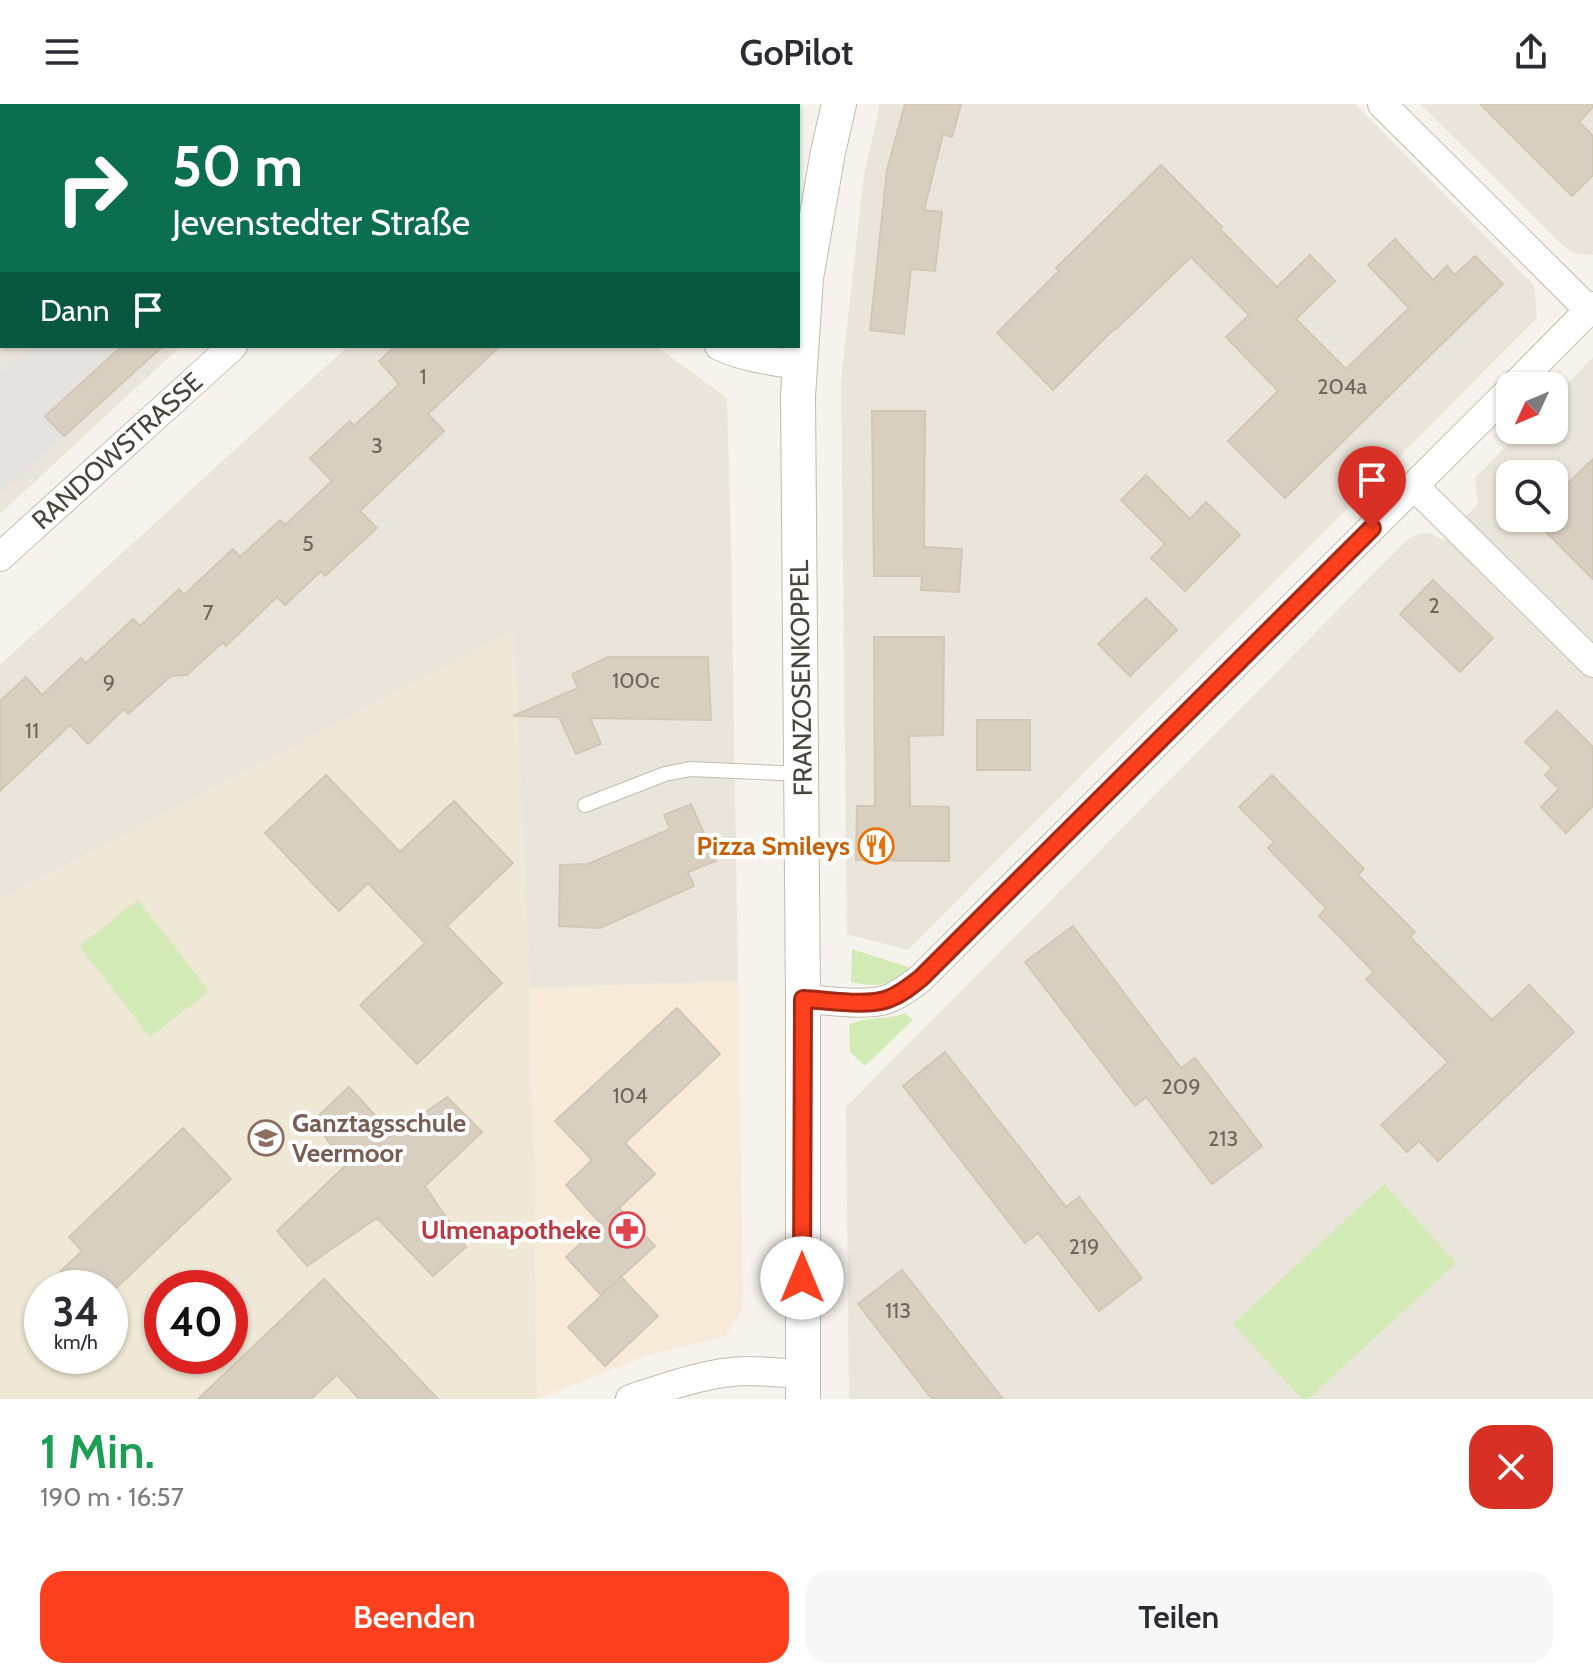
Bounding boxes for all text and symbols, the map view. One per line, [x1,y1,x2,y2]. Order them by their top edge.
icon: menu [40,30,84,74]
text: GoPilot [740,30,853,74]
icon: share [1509,30,1553,74]
text: 50 m [172,132,303,200]
icon: right [40,136,144,240]
text: Jevenstedter Straße [172,200,470,244]
icon: arrive [126,288,170,332]
text: Dann [40,292,110,329]
house number: 1 [419,363,427,390]
street label: RANDOWSTRASSE [25,366,209,536]
north arrow [1496,372,1568,444]
map controls [1496,372,1568,532]
house number: 204a [1317,373,1368,400]
house number: 3 [371,432,383,459]
pin [1338,446,1406,528]
icon: arrive [1350,458,1394,502]
button: search [1496,460,1568,532]
house number: 5 [302,530,314,557]
street label: FRANZOSENKOPPEL [783,559,819,797]
house number: 2 [1428,592,1440,619]
house number: 7 [202,599,214,626]
house number: 100c [612,667,660,694]
house number: 9 [103,669,115,696]
house number: 11 [25,717,39,744]
restaurant icon: Pizza Smileys [857,827,895,865]
place label: Pizza Smileys [697,830,850,862]
house number: 209 [1161,1073,1201,1100]
house number: 104 [612,1082,648,1109]
place label: Ganztagsschule Veermoor [292,1107,466,1169]
school or university icon: Ganztagsschule Veermoor [247,1119,285,1157]
house number: 213 [1208,1125,1238,1152]
pharmacy icon: Ulmenapotheke [608,1211,646,1249]
place label: Ulmenapotheke [421,1214,601,1246]
house number: 219 [1068,1233,1100,1260]
position arrow [760,1236,844,1320]
speed limit sign: 40 [144,1270,248,1374]
text: 34 [53,1287,99,1336]
house number: 113 [885,1297,911,1324]
text: km/h [54,1330,98,1354]
text: 1 Min. [40,1422,155,1480]
button: close [1469,1425,1553,1509]
text: 190 m · 16:57 [40,1481,184,1513]
button: Beenden [40,1571,789,1663]
button: Teilen [805,1571,1553,1663]

